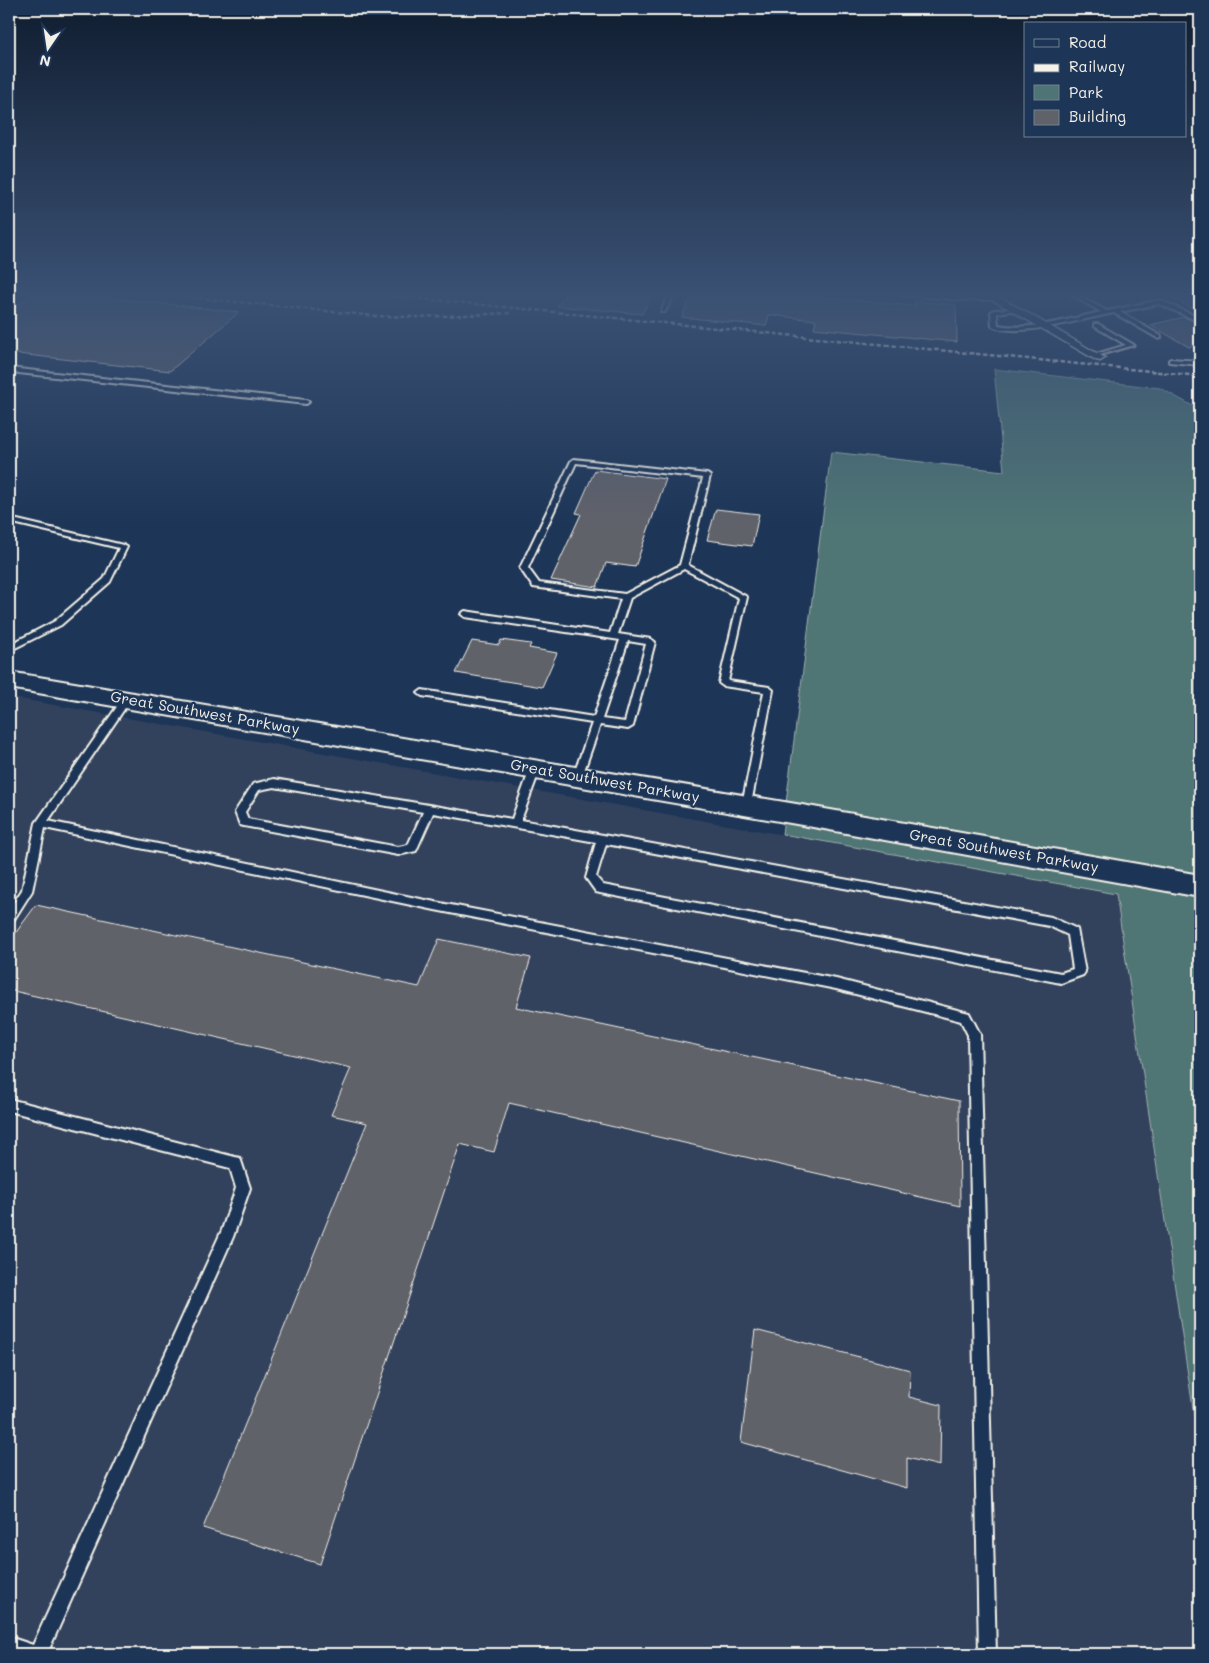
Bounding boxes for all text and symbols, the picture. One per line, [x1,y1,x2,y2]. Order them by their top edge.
north arrow [22,22,72,72]
legend [1024,22,1186,138]
text: Road [1069,32,1106,52]
text: N [38,51,52,72]
text: Railway [1069,56,1125,76]
text: Park [1069,82,1103,102]
text: Building [1069,106,1126,126]
street label: Great Southwest Parkway [109,686,301,739]
street label: Great Southwest Parkway [509,754,701,807]
street label: Great Southwest Parkway [908,824,1100,877]

